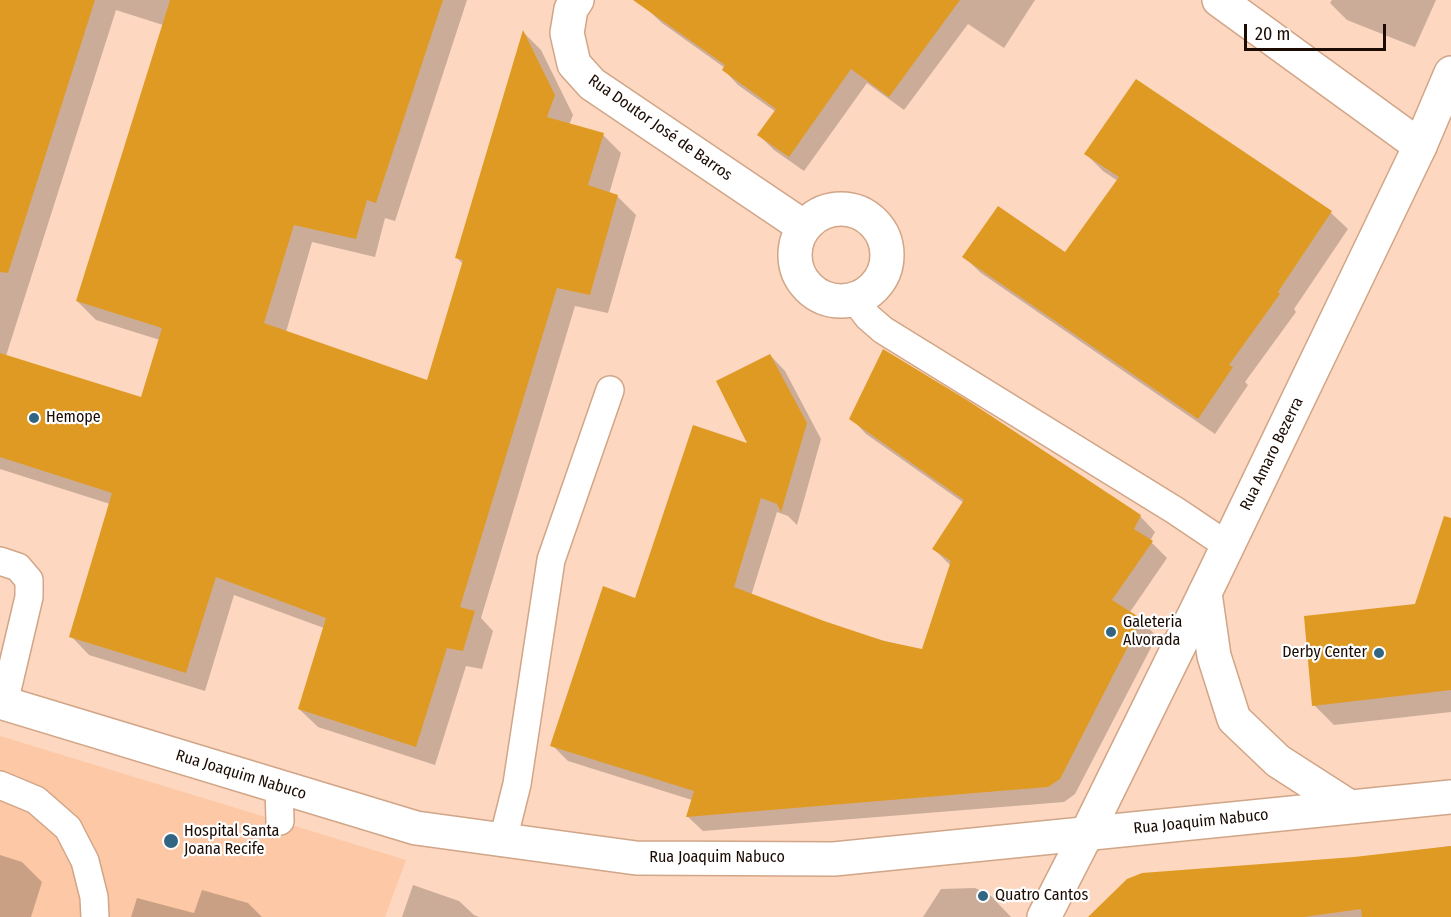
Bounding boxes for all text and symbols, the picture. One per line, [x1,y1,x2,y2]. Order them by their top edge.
scale bar [1247,12,1390,50]
text: 20 m [1255,23,1290,45]
street label: Rua Doutor José de Barros [584,71,736,185]
street label: Rua Amaro Bezerra [1236,394,1308,514]
place label: Hemope [46,408,101,428]
marker: Hemope [27,411,41,425]
place label: Galeteria Alvorada [1123,613,1182,651]
marker: Galeteria Alvorada [1104,625,1118,639]
place label: Derby Center [1282,643,1367,663]
marker: Derby Center [1372,646,1386,660]
street label: Rua Joaquim Nabuco [173,746,309,804]
street label: Rua Joaquim Nabuco [1133,805,1269,839]
place label: Hospital Santa Joana Recife [184,822,279,860]
marker: Hospital Santa Joana Recife [162,832,180,850]
street label: Rua Joaquim Nabuco [649,848,785,868]
place label: Quatro Cantos [995,886,1088,906]
marker: Quatro Cantos [976,889,990,903]

